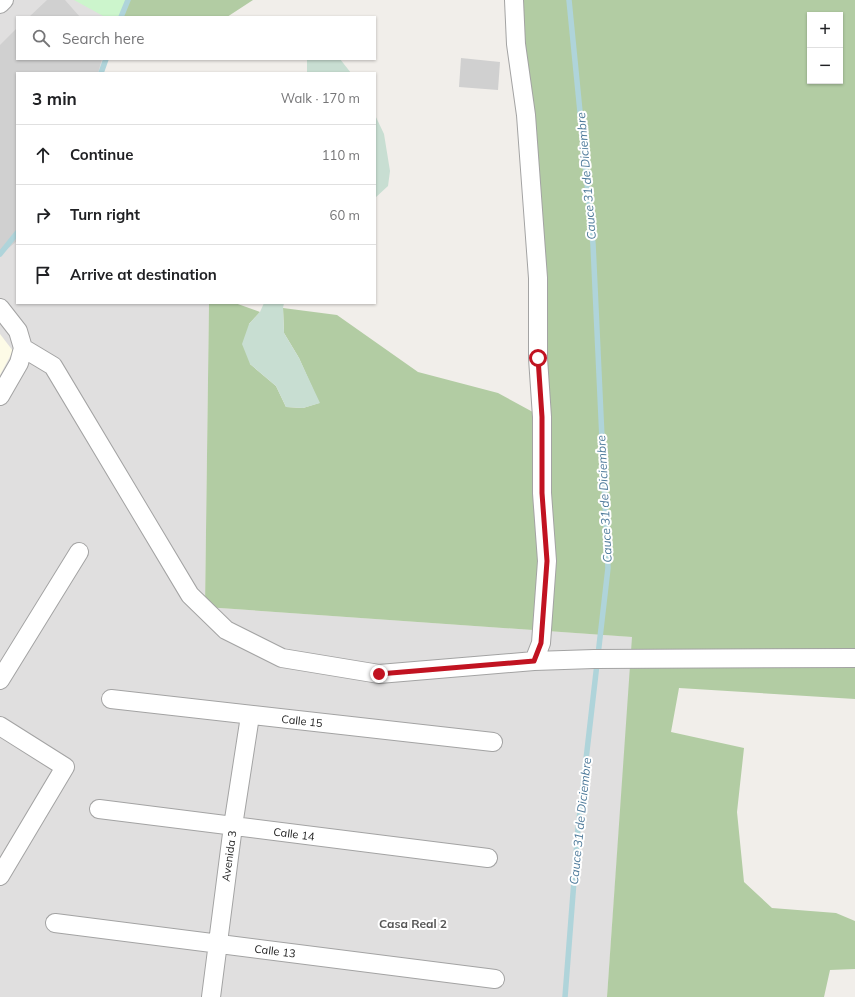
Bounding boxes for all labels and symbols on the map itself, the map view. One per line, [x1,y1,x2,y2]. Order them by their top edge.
water label: Cauce 31 de Diciembre [573,111,599,240]
route start [529,349,547,367]
water label: Cauce 31 de Diciembre [593,434,615,563]
route end [370,665,388,683]
street label: Calle 15 [281,712,324,730]
water label: Cauce 31 de Diciembre [566,756,594,885]
street label: Calle 14 [273,825,316,844]
street label: Avenida 3 [218,830,240,882]
district label: Casa Real 2 [379,916,447,931]
street label: Calle 13 [254,942,296,960]

